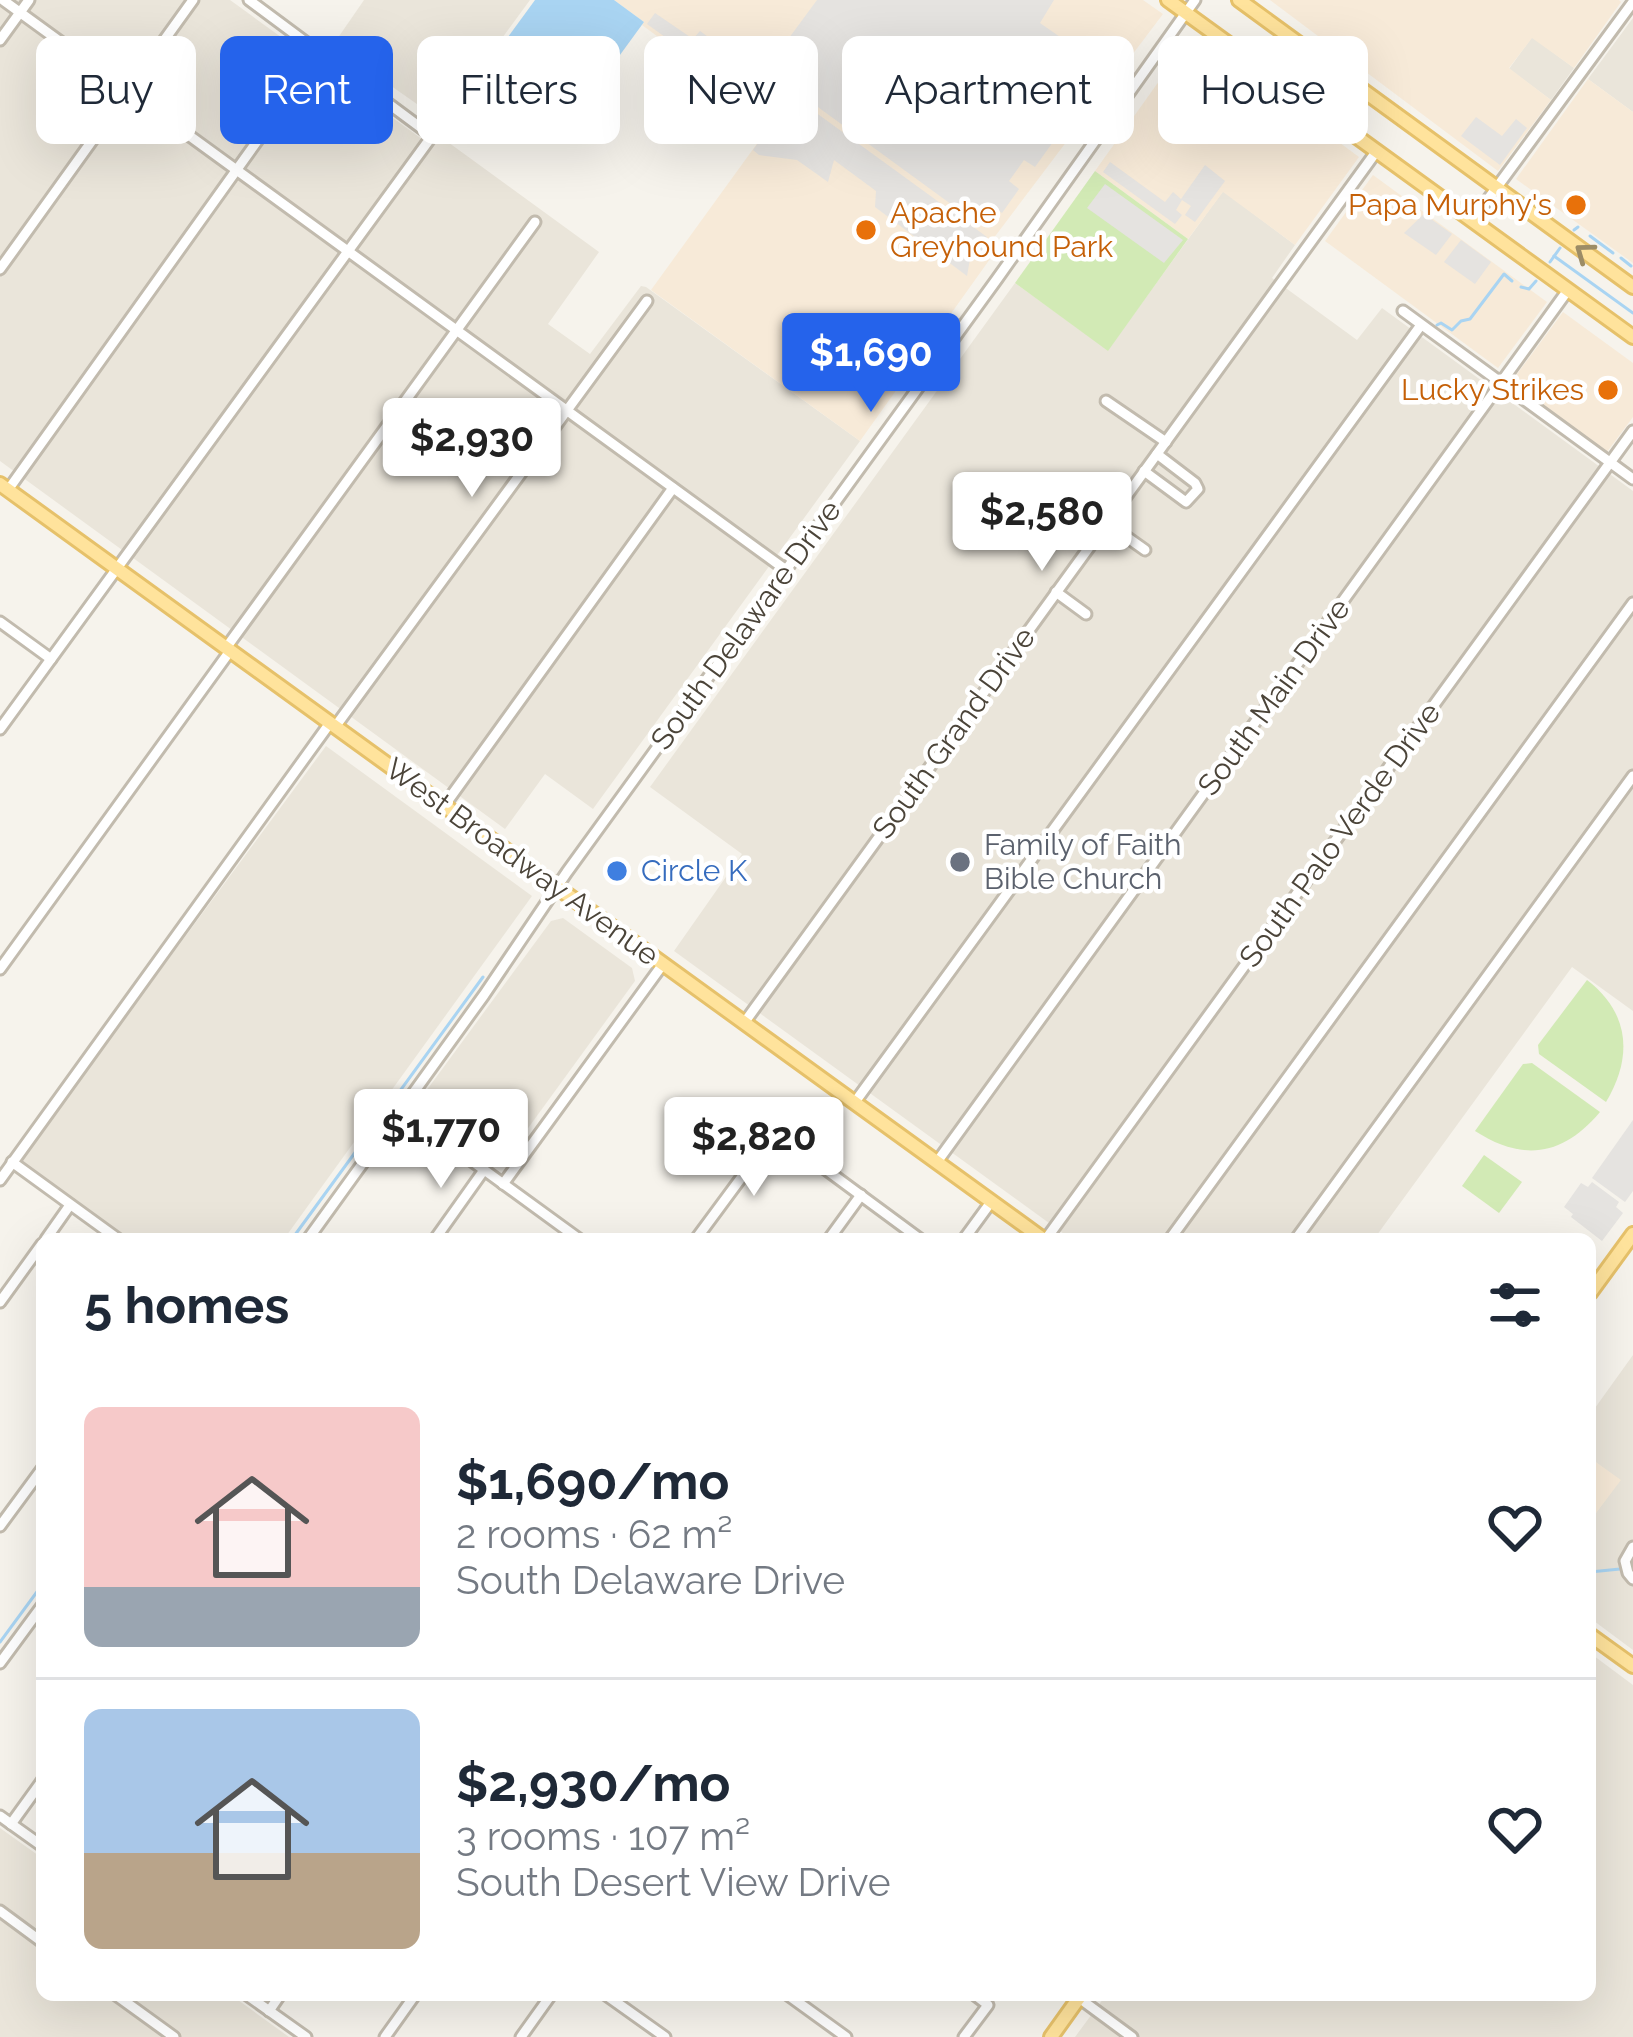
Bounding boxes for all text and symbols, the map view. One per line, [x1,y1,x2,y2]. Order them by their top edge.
chip: Buy [36,36,196,144]
chip: Rent [220,36,393,144]
chip: Filters [417,36,620,144]
chip: New [644,36,818,144]
chip: Apartment [842,36,1134,144]
chip: House [1158,36,1368,144]
place label: Papa Murphy's [1348,187,1552,222]
marker: Papa Murphy's [1563,192,1589,218]
place label: Apache Greyhound Park [890,195,1113,264]
marker: Apache Greyhound Park [853,217,879,243]
one-way arrow [1575,244,1597,266]
pin: $1,690 [773,313,969,415]
text: $1,690 [809,329,933,375]
place label: Lucky Strikes [1401,372,1584,407]
marker: Lucky Strikes [1595,377,1621,403]
pin: $2,930 [374,398,570,500]
text: $2,930 [410,414,534,460]
pin: $2,580 [944,472,1140,574]
text: $2,580 [980,488,1104,534]
street label: South Delaware Drive [643,493,848,756]
street label: South Main Drive [1190,591,1357,802]
street label: South Grand Drive [865,620,1042,845]
street label: South Palo Verde Drive [1232,696,1447,974]
street label: West Broadway Avenue [379,751,666,973]
place label: Family of Faith Bible Church [984,827,1182,896]
marker: Family of Faith Bible Church [947,849,973,875]
place label: Circle K [641,853,748,888]
marker: Circle K [604,858,630,884]
pin: $1,770 [343,1089,539,1191]
pin: $2,820 [656,1097,852,1199]
text: $1,770 [381,1105,501,1151]
text: $2,820 [691,1113,817,1159]
icon: filters [1482,1272,1548,1338]
text: 5 homes [84,1275,289,1335]
text: $1,690/mo [456,1451,729,1511]
icon: home [180,1455,324,1599]
icon: heart [1482,1494,1548,1560]
text: 2 rooms · 62 m² [456,1511,732,1557]
text: South Delaware Drive [456,1557,845,1603]
text: $2,930/mo [456,1753,731,1813]
icon: home [180,1757,324,1901]
icon: heart [1482,1796,1548,1862]
text: 3 rooms · 107 m² [456,1813,750,1859]
text: South Desert View Drive [456,1859,891,1905]

